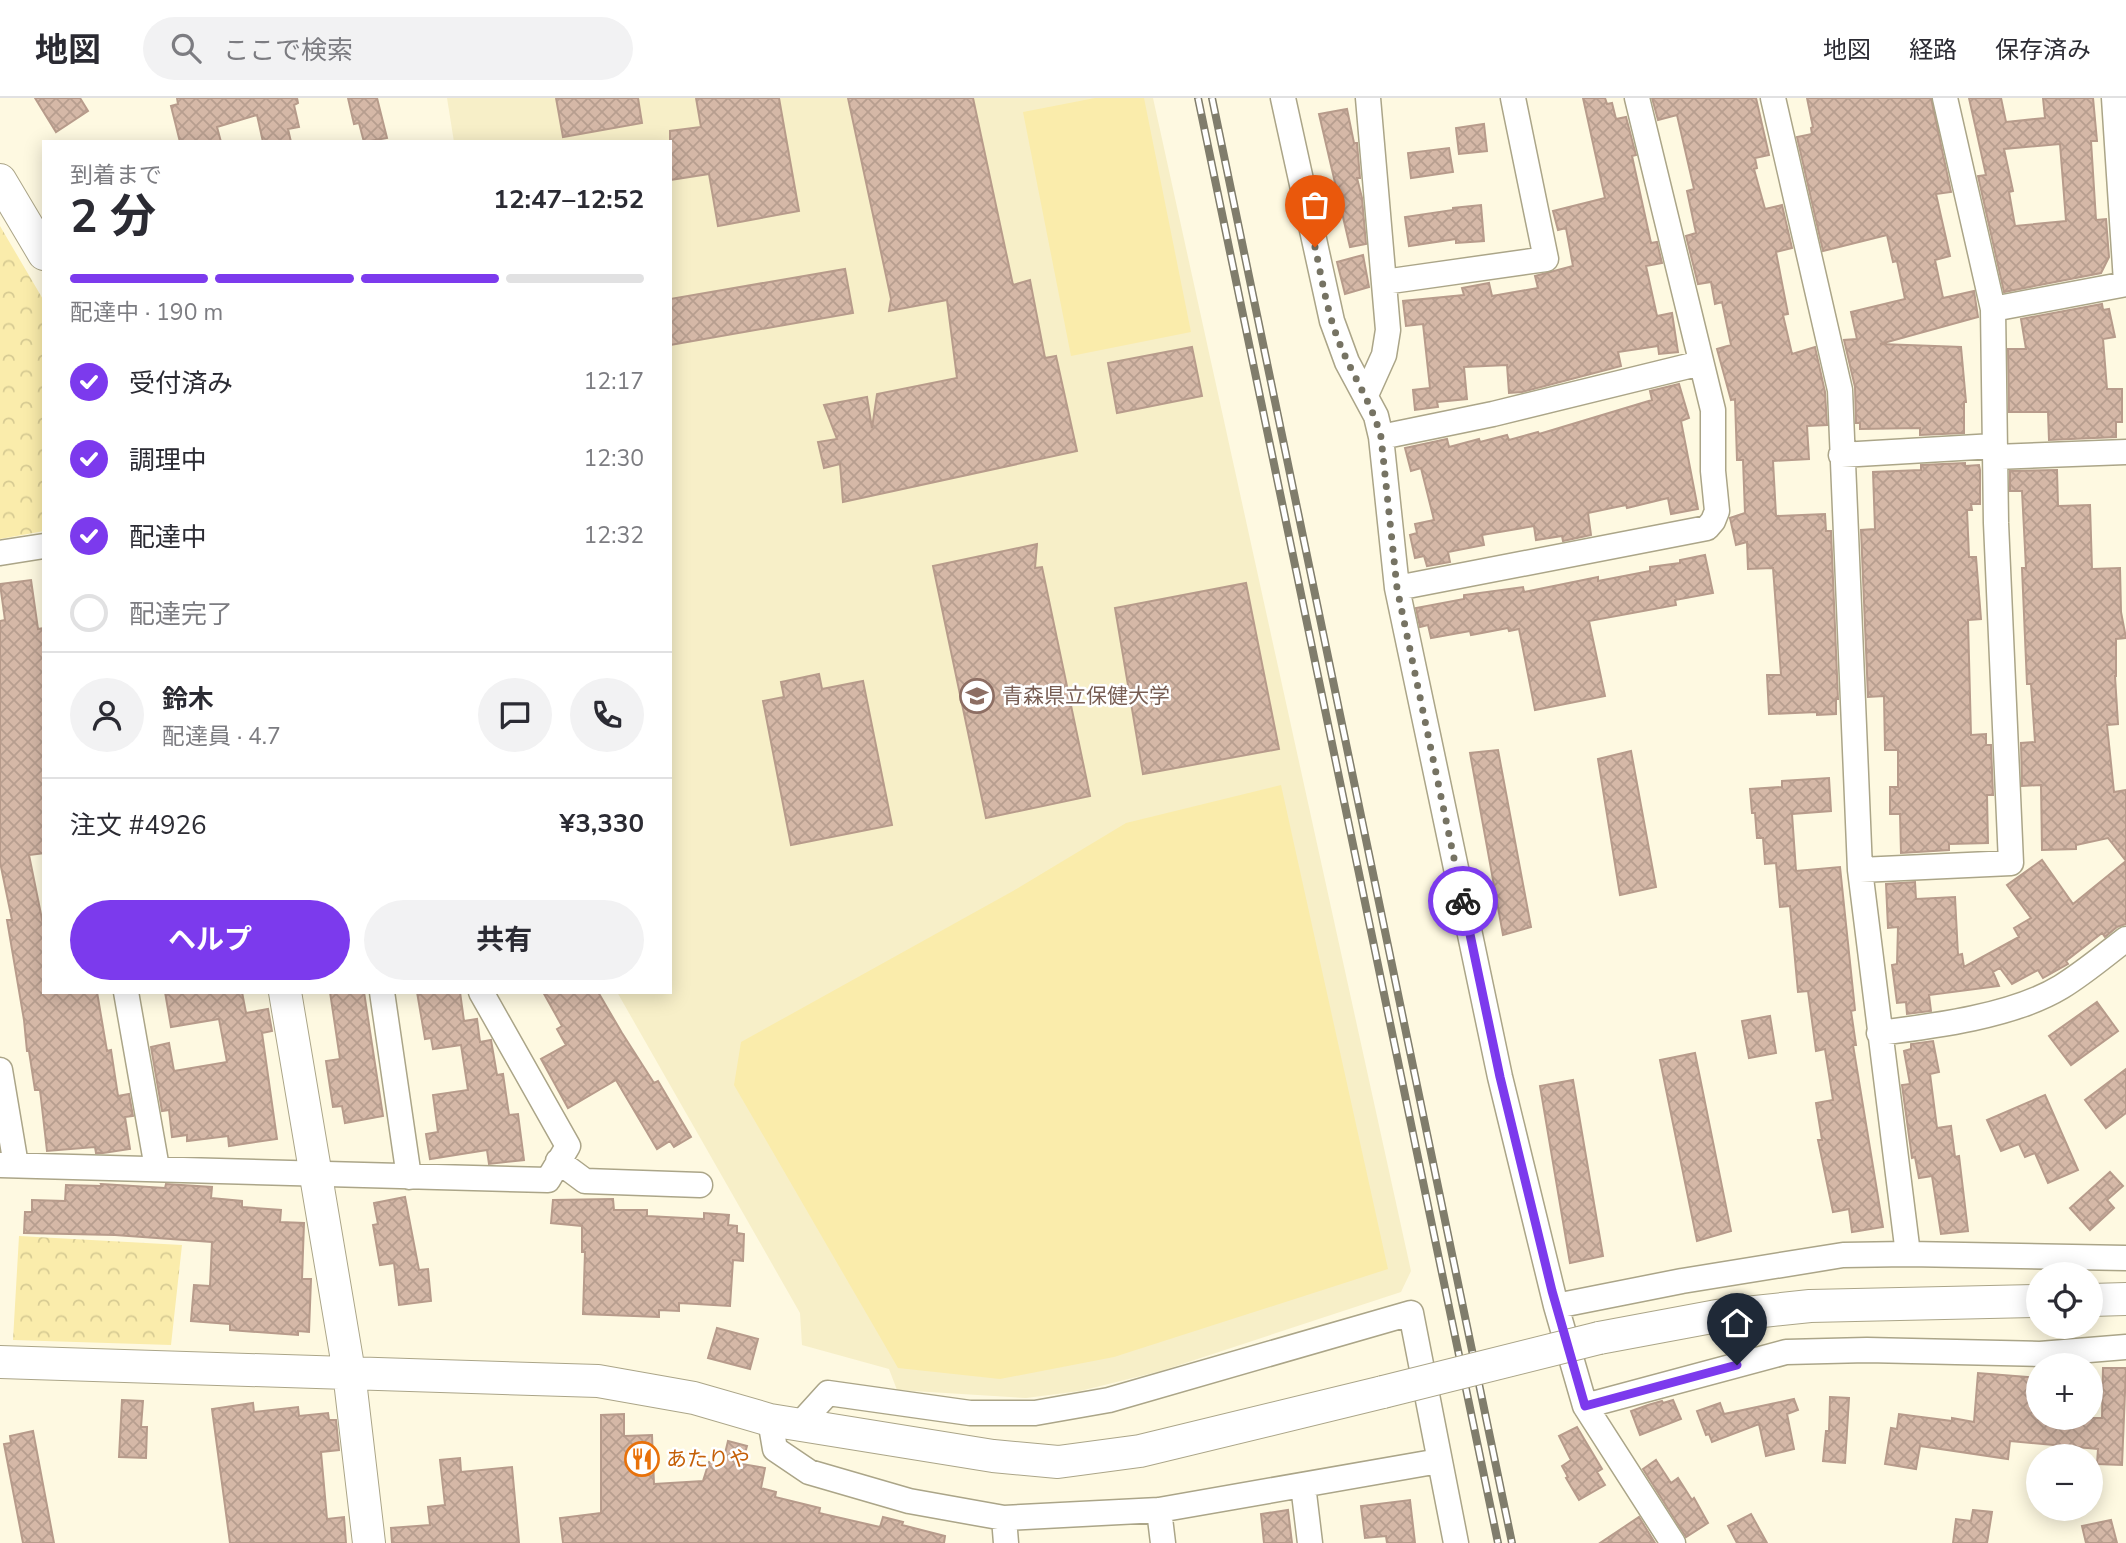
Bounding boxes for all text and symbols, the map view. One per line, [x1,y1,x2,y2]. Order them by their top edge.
search box [143,17,633,80]
text: 地図 [35,28,101,73]
icon: search [167,29,205,67]
text: ここで検索 [223,33,353,68]
text: 地図 [1823,34,1871,66]
text: 経路 [1909,34,1957,66]
text: 保存済み [1995,34,2091,66]
text: 到着まで [70,160,162,191]
pin [1285,175,1345,247]
text: 12:47–12:52 [493,182,644,217]
text: 2 分 [70,185,156,248]
icon: bag [1296,186,1334,224]
text: 配達中 · 190 m [70,297,223,328]
icon: check [70,363,108,401]
text: 受付済み [129,366,233,401]
text: 12:17 [584,366,644,397]
icon: check [70,440,108,478]
text: 調理中 [129,443,207,478]
text: 12:30 [584,443,644,474]
icon: check [70,517,108,555]
text: 配達中 [129,520,207,555]
text: 12:32 [584,520,644,551]
text: 配達完了 [129,597,233,632]
school or university icon: 青森県立保健大学 [958,677,996,715]
button: person [70,678,144,752]
button: chat [478,678,552,752]
button: phone [570,678,644,752]
text: 鈴木 [162,682,214,717]
place label: 青森県立保健大学 [1002,682,1170,710]
text: 配達員 · 4.7 [162,721,281,752]
text: ¥3,330 [560,806,644,841]
text: 注文 #4926 [70,808,207,843]
courier [1428,866,1498,936]
icon: bike [1444,882,1482,920]
button: ヘルプ [70,900,350,980]
button: 共有 [364,900,644,980]
map controls [2026,1262,2103,1521]
button: locate [2026,1262,2103,1339]
pin [1707,1293,1767,1365]
icon: home [1718,1304,1756,1342]
button: + [2026,1353,2103,1430]
restaurant icon: あたりや [623,1440,661,1478]
button: − [2026,1444,2103,1521]
place label: あたりや [666,1445,750,1473]

